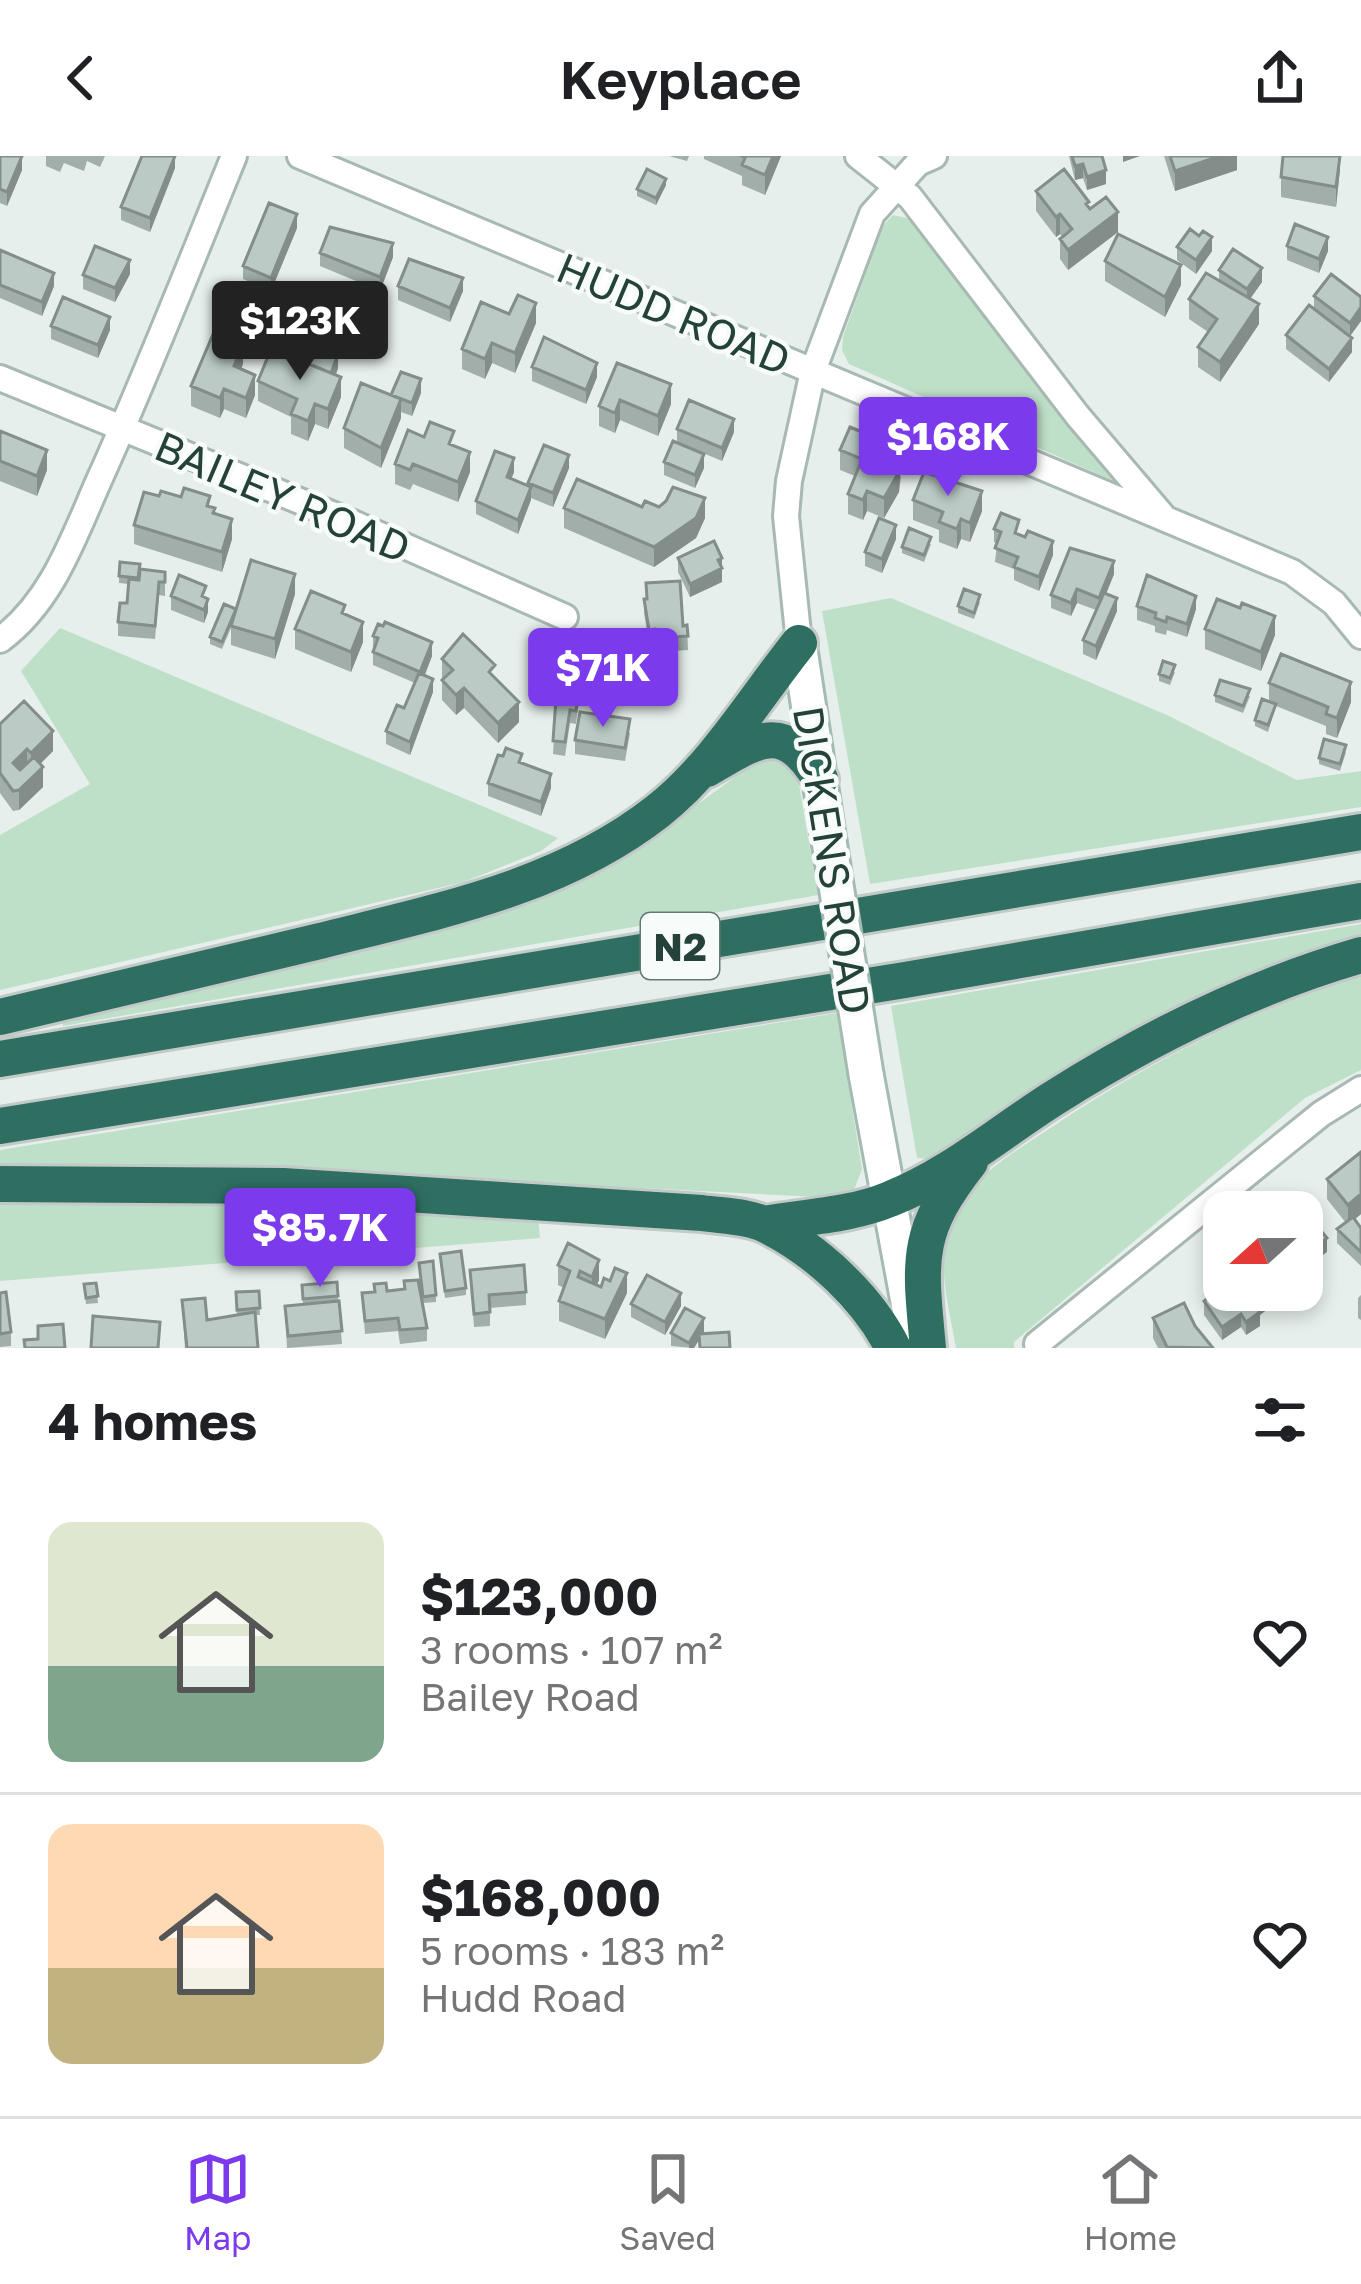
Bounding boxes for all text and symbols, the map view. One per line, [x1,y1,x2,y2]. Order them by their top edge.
icon: back [48,45,114,111]
icon: share [1247,45,1313,111]
text: Keyplace [559,46,802,111]
street label: HUDD ROAD [550,241,798,385]
pin: $123K [216,281,384,383]
text: $123K [239,296,361,343]
pin: $168K [864,397,1032,499]
text: $168K [886,412,1010,459]
street label: BAILEY ROAD [148,420,418,572]
pin: $71K [532,628,674,730]
text: $71K [555,643,651,690]
street label: DICKENS ROAD [784,702,882,1018]
road number: N2 [641,913,719,979]
pin: $85.7K [222,1188,418,1290]
north arrow [1203,1191,1323,1311]
map controls [1203,1191,1323,1311]
text: $85.7K [252,1203,388,1250]
icon: filters [1247,1387,1313,1453]
text: 4 homes [48,1390,257,1451]
text: $123,000 [420,1565,658,1626]
icon: home [144,1570,288,1714]
icon: heart [1247,1609,1313,1675]
text: 3 rooms · 107 m² [420,1626,723,1673]
text: Bailey Road [420,1673,640,1720]
text: $168,000 [420,1866,661,1927]
icon: home [144,1872,288,2016]
icon: heart [1247,1911,1313,1977]
text: 5 rooms · 183 m² [420,1927,724,1974]
text: Hudd Road [420,1974,627,2021]
tab: Map [184,2146,251,2257]
tab: Saved [619,2146,716,2257]
tab: Home [1084,2146,1177,2257]

